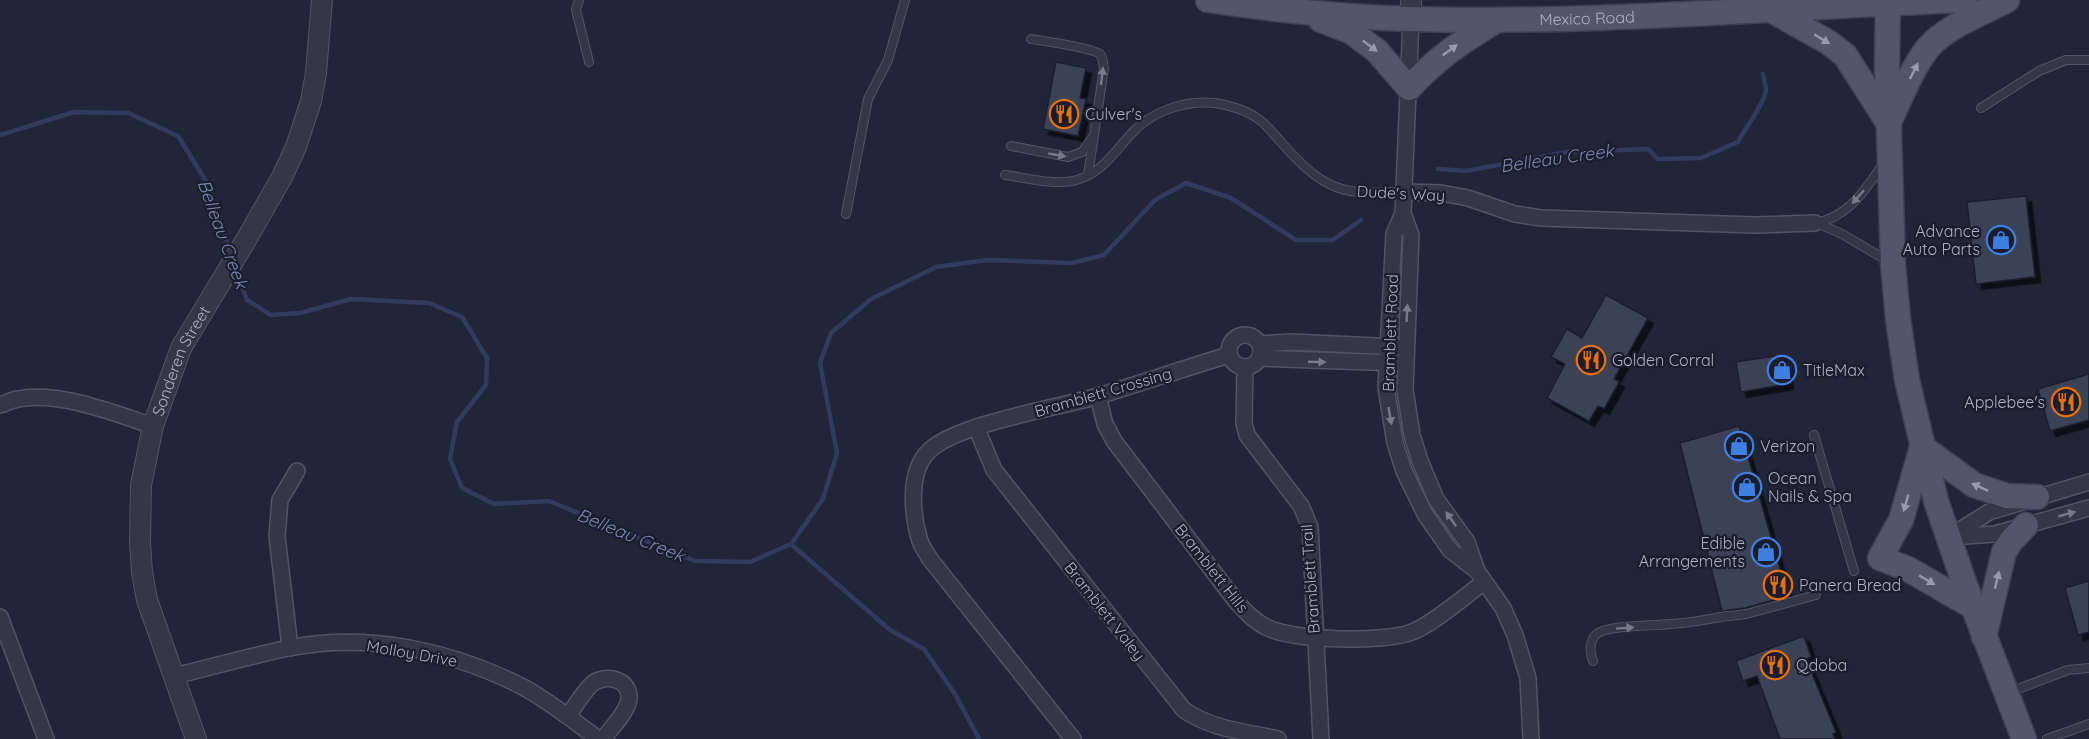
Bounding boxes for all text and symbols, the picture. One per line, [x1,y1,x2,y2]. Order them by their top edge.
street label: Mexico Road [1539,6,1635,29]
one-way arrow [1814,33,1830,44]
one-way arrow [1363,40,1378,52]
one-way arrow [1441,44,1457,56]
one-way arrow [1909,62,1919,79]
one-way arrow [1098,66,1107,85]
restaurant icon: Culver's [1048,98,1080,130]
place label: Culver's [1085,104,1142,124]
water label: Belleau Creek [1499,138,1617,177]
one-way arrow [1047,150,1066,159]
water label: Belleau Creek [193,176,254,293]
street label: Dude's Way [1356,181,1446,205]
one-way arrow [1852,189,1865,205]
place label: Advance Auto Parts [1903,221,1980,259]
shop icon: Advance Auto Parts [1985,224,2017,256]
street label: Bramblett Road [1378,274,1402,392]
street label: Sonderen Street [147,302,214,419]
one-way arrow [1402,304,1412,323]
restaurant icon: Golden Corral [1575,344,1607,376]
place label: Golden Corral [1612,350,1714,370]
shop icon: TitleMax [1766,354,1798,386]
one-way arrow [1308,357,1327,366]
place label: TitleMax [1803,360,1865,380]
street label: Bramblett Crossing [1032,363,1174,421]
restaurant icon: Applebee's [2050,386,2082,418]
place label: Applebee's [1964,392,2045,412]
one-way arrow [1386,406,1395,425]
shop icon: Verizon [1723,430,1755,462]
place label: Verizon [1760,436,1815,456]
place label: Ocean Nails & Spa [1768,468,1852,506]
shop icon: Ocean Nails & Spa [1731,471,1763,503]
one-way arrow [1970,482,1988,492]
one-way arrow [1901,494,1910,512]
water label: Belleau Creek [574,503,690,568]
one-way arrow [2058,509,2076,518]
one-way arrow [1445,512,1457,527]
street label: Bramblett Hills [1171,519,1253,617]
street label: Bramblett Trail [1296,524,1324,634]
place label: Edible Arrangements [1639,533,1745,571]
shop icon: Edible Arrangements [1750,536,1782,568]
street label: Bramblett Valey [1060,558,1150,664]
restaurant icon: Panera Bread [1762,569,1794,601]
one-way arrow [1992,571,2002,589]
place label: Panera Bread [1799,575,1901,595]
one-way arrow [1919,575,1935,586]
one-way arrow [1616,623,1635,633]
street label: Molloy Drive [365,635,459,671]
restaurant icon: Qdoba [1759,649,1791,681]
place label: Qdoba [1796,655,1847,675]

